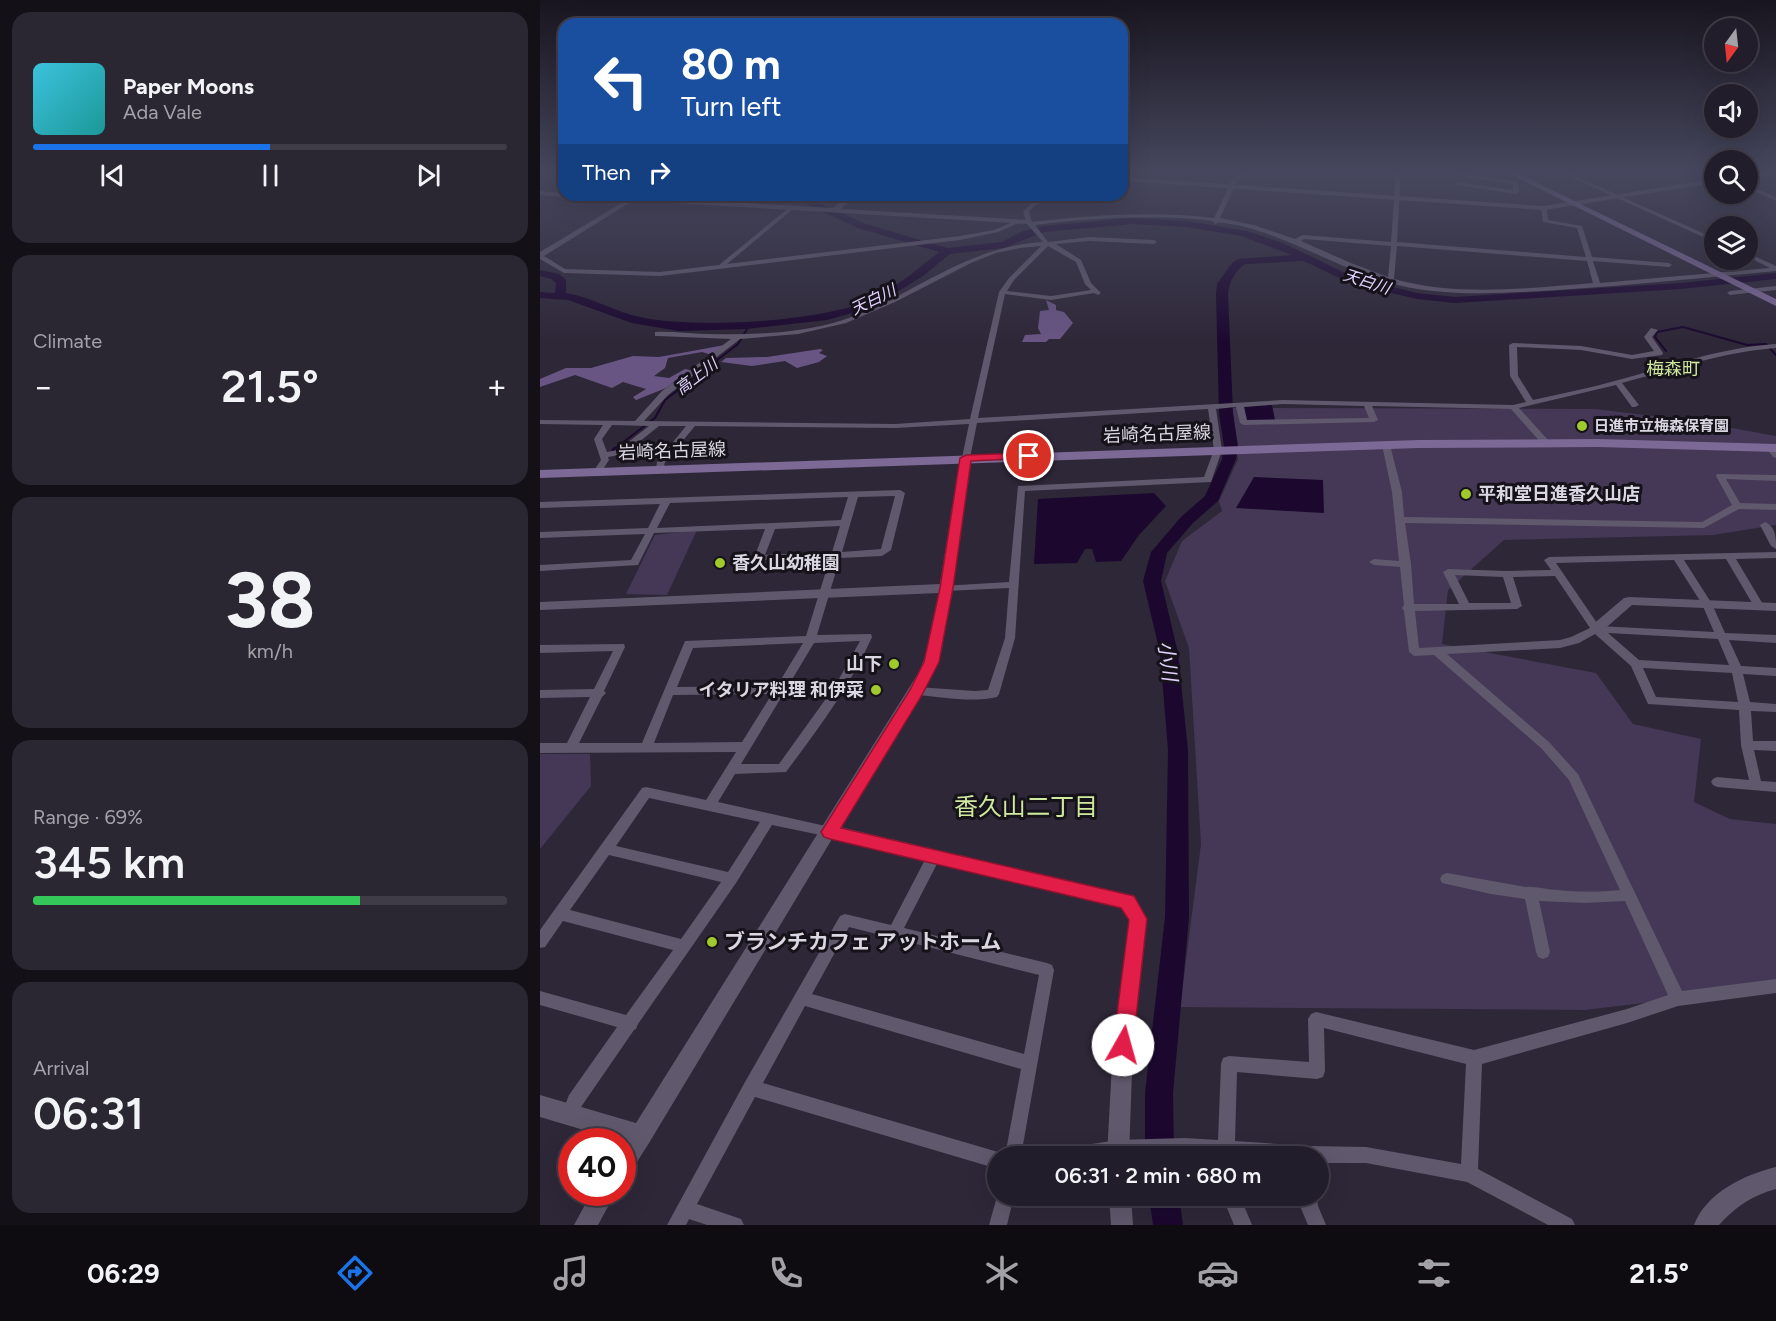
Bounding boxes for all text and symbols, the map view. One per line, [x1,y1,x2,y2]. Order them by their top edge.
north arrow [1704,18,1758,72]
map controls [1704,18,1758,270]
text: 80 m [681,39,781,90]
icon: left [582,42,660,120]
text: Paper Moons [123,73,254,100]
button: sound [1704,84,1758,138]
text: Turn left [681,90,781,123]
text: Ada Vale [123,100,202,124]
button: search [1704,150,1758,204]
icon: right [643,156,676,189]
icon: previous [96,159,129,192]
icon: pause [254,159,287,192]
icon: next [412,159,445,192]
text: Then [582,159,631,186]
button: layers [1704,216,1758,270]
water label: 天白川 [1341,265,1395,299]
water label: 天白川 [847,280,901,319]
text: Climate [33,329,102,353]
water label: 高上川 [671,353,723,398]
district label: 梅森町 [1646,358,1700,380]
text: 21.5° [221,359,319,413]
text: − [33,367,54,406]
text: + [486,367,507,406]
place label: 日進市立梅森保育園 [1594,417,1729,435]
marker: 日進市立梅森保育園 [1575,419,1589,433]
street label: 岩崎名古屋線 [1103,421,1211,447]
pin [1003,430,1054,481]
street label: 岩崎名古屋線 [618,438,726,464]
icon: arrive [1012,439,1045,472]
place label: 平和堂日進香久山店 [1478,483,1640,505]
marker: 平和堂日進香久山店 [1459,487,1473,501]
place label: 香久山幼稚園 [732,552,840,574]
text: 38 [224,553,316,647]
marker: 香久山幼稚園 [713,556,727,570]
text: km/h [247,639,293,663]
water label: 小川 [1154,640,1183,684]
place label: 山下 [846,653,882,675]
marker: 山下 [887,657,901,671]
place label: イタリア料理 和伊菜 [698,679,864,701]
marker: イタリア料理 和伊菜 [869,683,883,697]
district label: 香久山二丁目 [954,792,1098,821]
text: Range · 69% [33,805,143,829]
text: 345 km [33,835,185,889]
place label: ブランチカフェ アットホーム [724,929,1001,954]
marker: ブランチカフェ アットホーム [705,935,719,949]
position arrow [1091,1013,1155,1077]
text: Arrival [33,1056,89,1080]
text: 06:31 [33,1086,144,1140]
speed limit sign: 40 [558,1128,636,1206]
text: 06:31 · 2 min · 680 m [1055,1162,1261,1189]
icon: directions [334,1252,376,1294]
icon: music [550,1252,592,1294]
icon: phone [765,1252,807,1294]
icon: climate [981,1252,1023,1294]
icon: car [1197,1252,1239,1294]
icon: filters [1413,1252,1455,1294]
text: 06:29 [87,1257,160,1290]
text: 21.5° [1629,1257,1689,1290]

